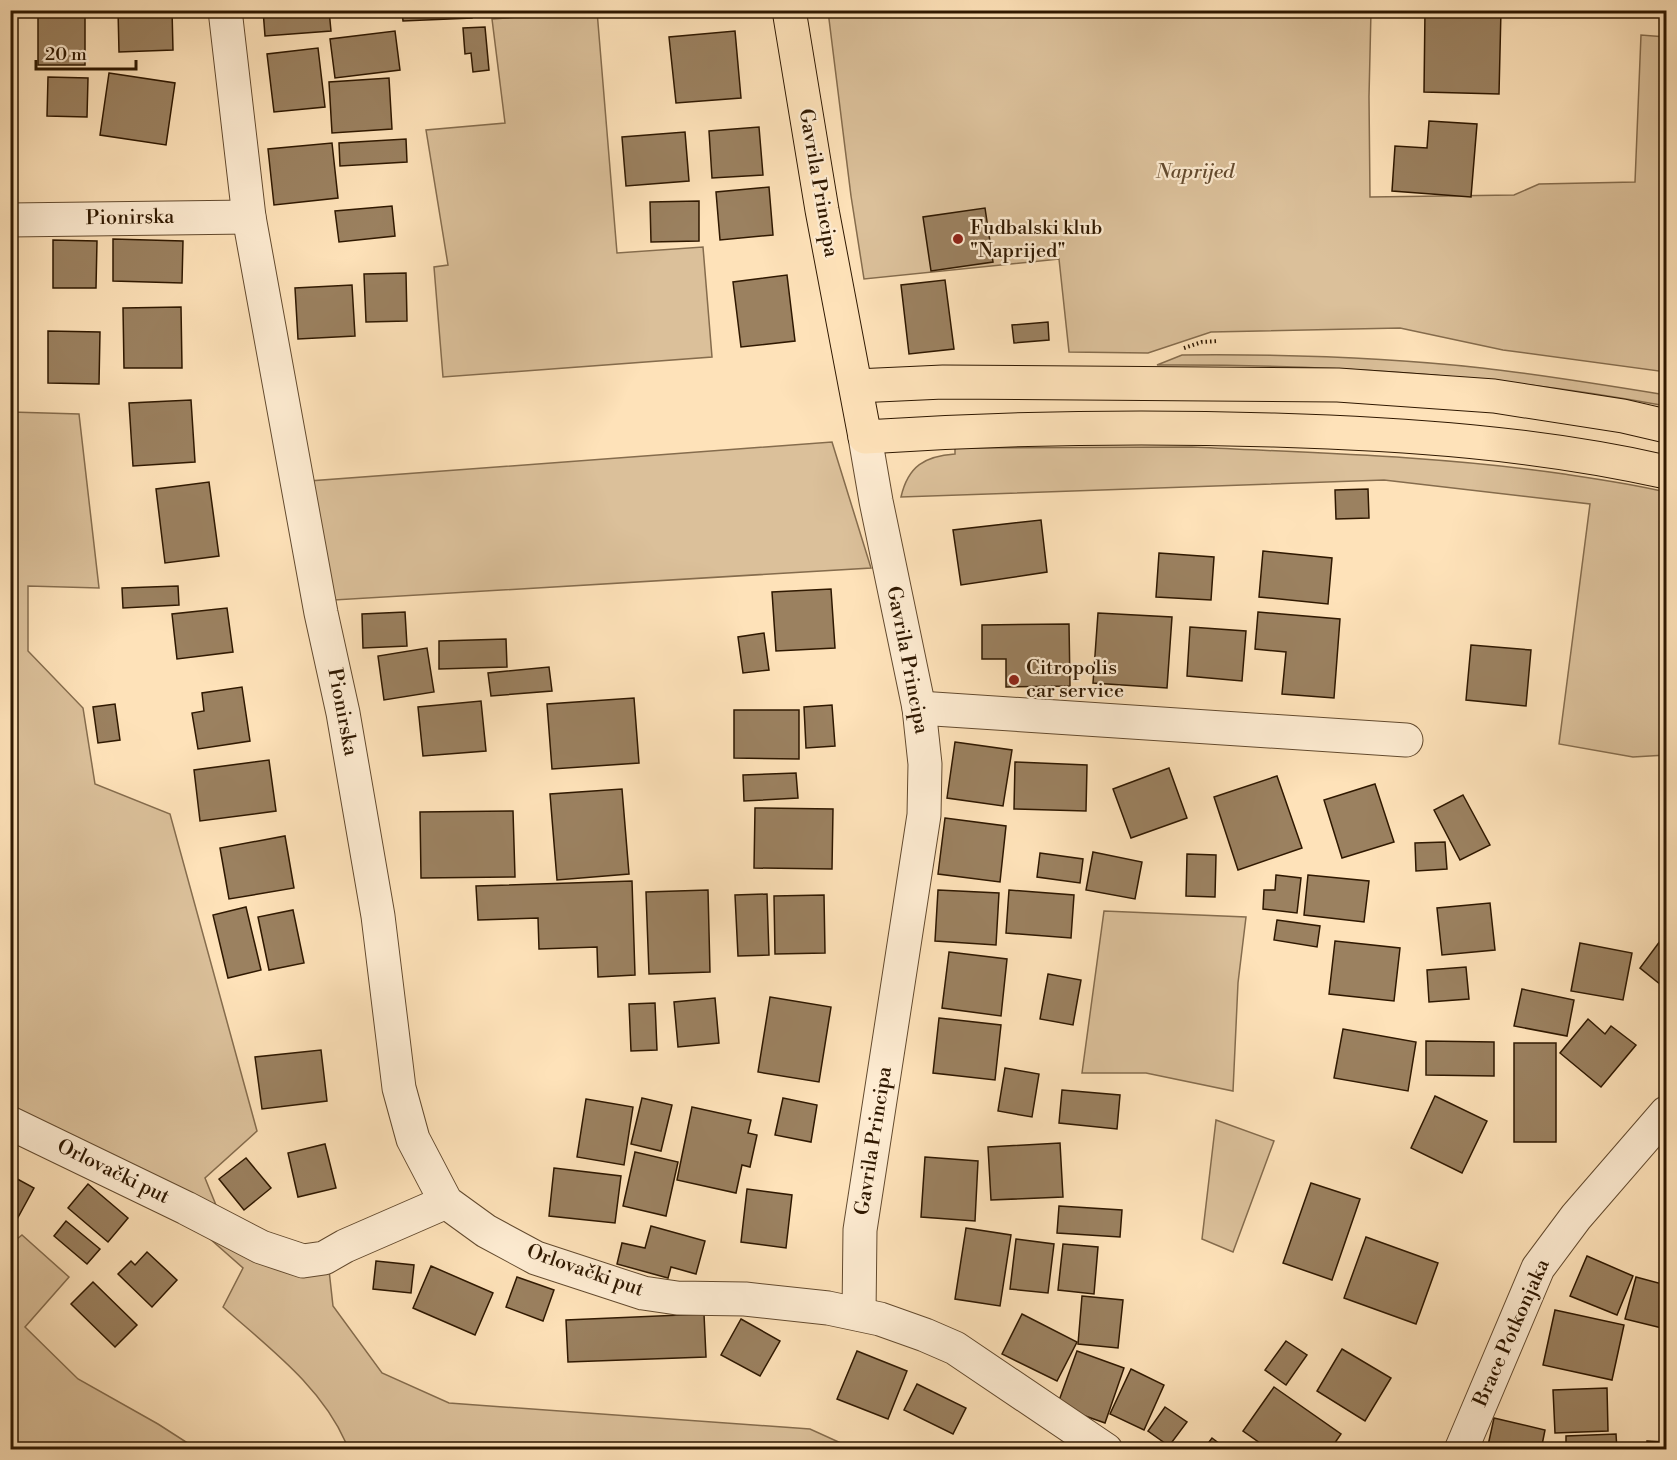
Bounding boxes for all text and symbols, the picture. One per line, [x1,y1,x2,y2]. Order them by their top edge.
scale bar [36,33,136,71]
text: 20 m [45,43,87,66]
street label: Gavrila Principa [793,107,843,260]
park label: Naprijed [1155,160,1235,185]
street label: Pionirska [85,205,175,231]
place label: Fudbalski klub "Naprijed" [970,216,1102,264]
marker: Fudbalski klub "Naprijed" [951,232,965,246]
street label: Gavrila Principa [880,584,934,737]
place label: Citropolis car service [1026,656,1124,704]
street label: Pionirska [321,666,363,759]
marker: Citropolis car service [1007,673,1021,687]
street label: Gavrila Principa [850,1064,898,1217]
street label: Orlovački put [53,1134,173,1210]
street label: Orlovački put [523,1239,647,1303]
street label: Brace Potkonjaka [1468,1255,1556,1412]

